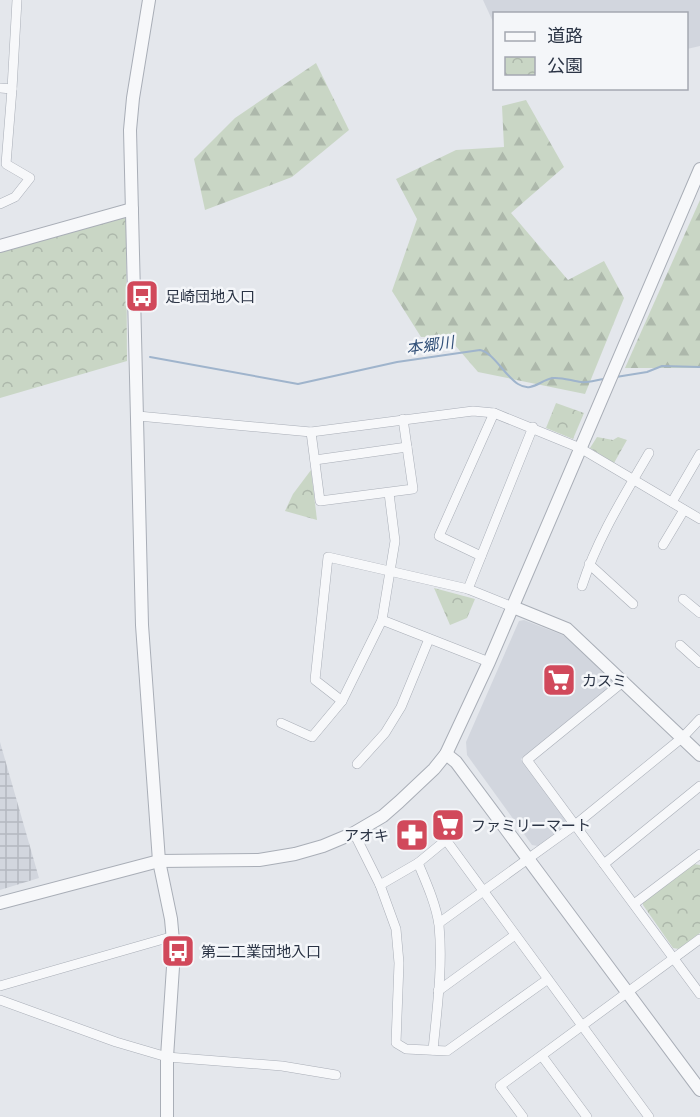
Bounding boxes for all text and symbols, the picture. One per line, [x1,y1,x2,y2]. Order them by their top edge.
legend [493,12,688,90]
text: 道路 [547,22,583,49]
text: 公園 [547,52,583,79]
bus stop icon: 足崎団地入口 [124,278,160,314]
place label: 足崎団地入口 [165,285,255,308]
water label: 本郷川 [405,329,457,360]
supermarket icon: カスミ [541,662,577,698]
place label: カスミ [582,669,627,692]
supermarket icon: ファミリーマート [430,807,466,843]
place label: ファミリーマート [471,814,591,837]
pharmacy icon: アオキ [394,817,430,853]
place label: アオキ [344,824,389,847]
bus stop icon: 第二工業団地入口 [160,933,196,969]
place label: 第二工業団地入口 [201,940,321,963]

